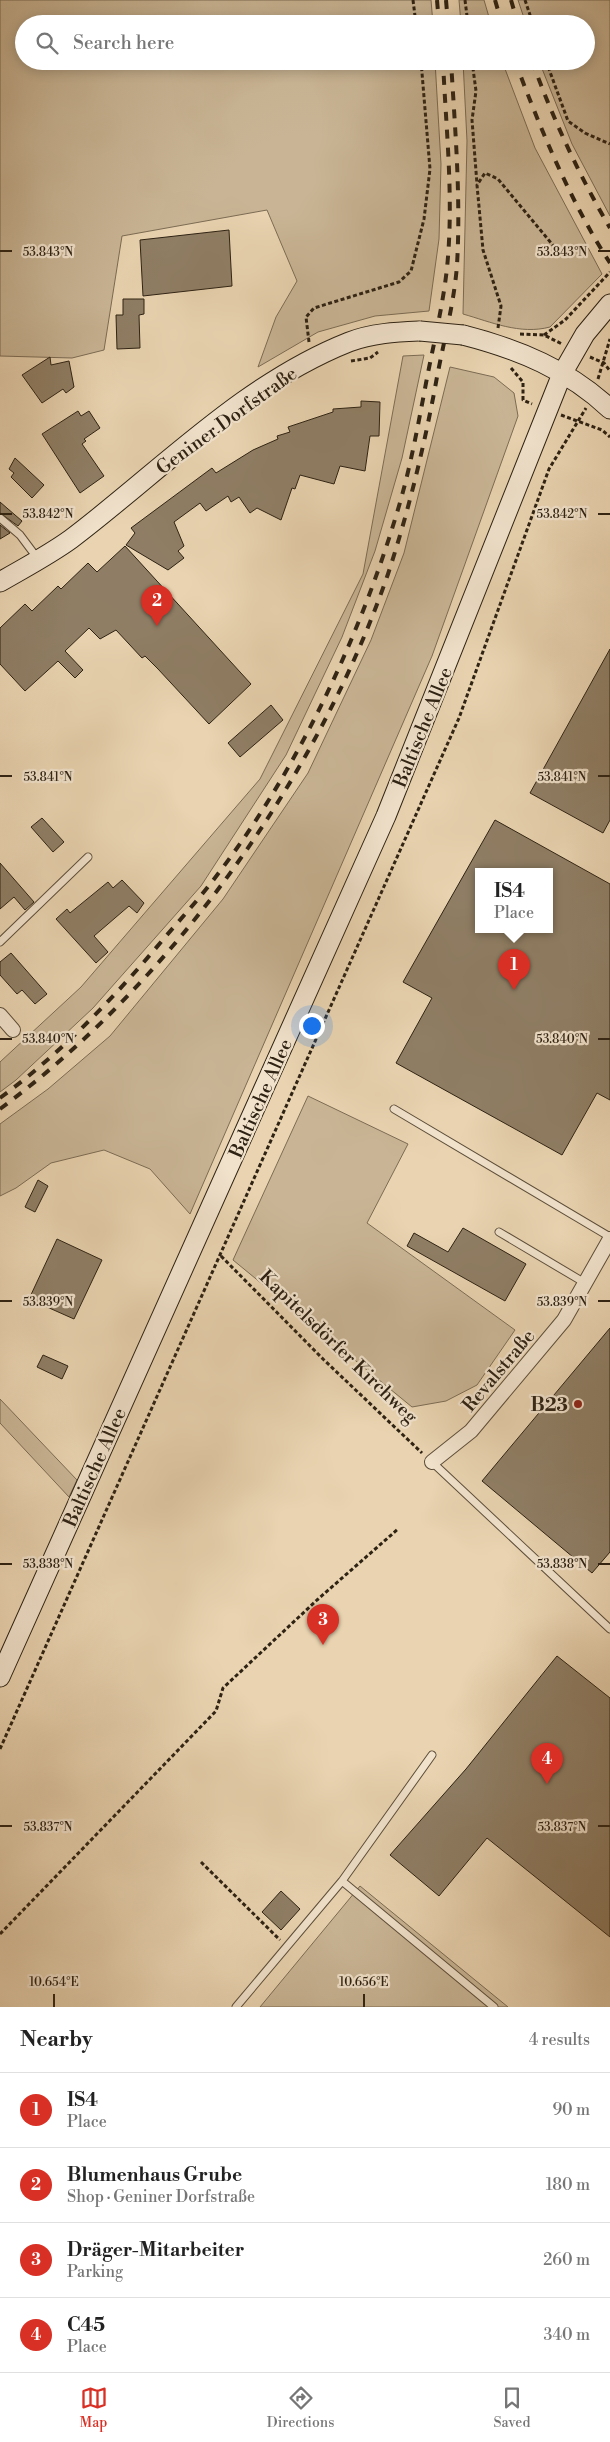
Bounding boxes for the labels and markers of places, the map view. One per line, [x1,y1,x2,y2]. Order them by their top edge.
pin: 2 [141,585,173,626]
pin: 1 [498,949,530,990]
place label: B23 [530,1393,568,1417]
marker: B23 [572,1398,584,1410]
pin: 3 [307,1604,339,1645]
pin: 4 [531,1743,563,1784]

